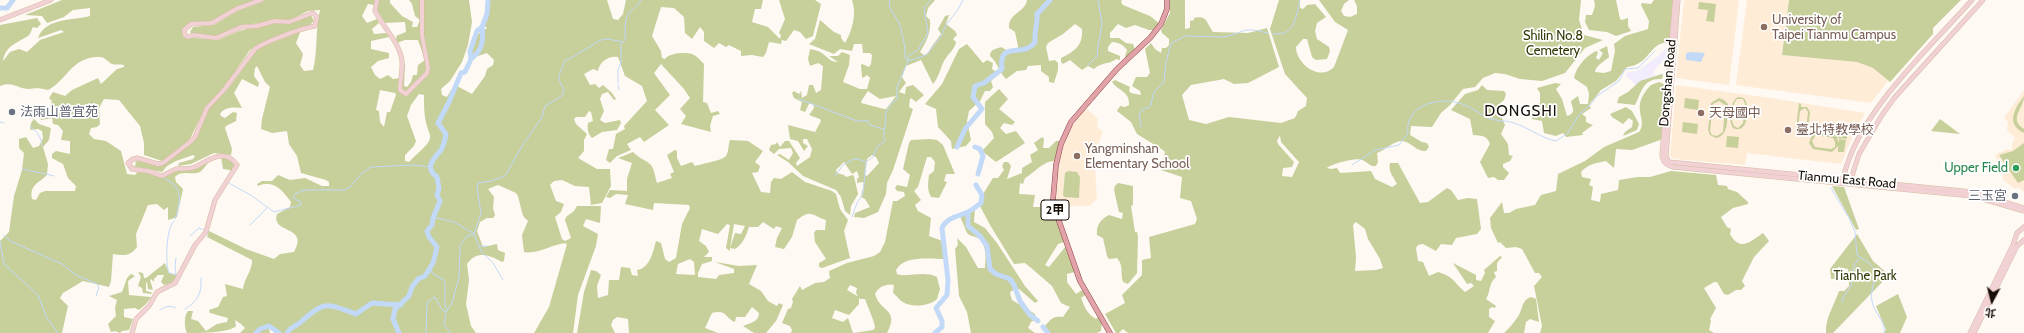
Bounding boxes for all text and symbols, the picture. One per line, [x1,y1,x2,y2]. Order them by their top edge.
place label: University of Taipei Tianmu Campus [1772,12,1896,43]
marker: University of Taipei Tianmu Campus [1759,22,1769,32]
park label: Shilin No.8 Cemetery [1523,28,1583,59]
street label: Dongshan Road [1656,39,1680,127]
district label: DONGSHI [1484,103,1558,121]
place label: 法雨山普宜苑 [20,104,98,120]
place label: 天母國中 [1709,105,1761,121]
marker: 法雨山普宜苑 [7,107,17,117]
marker: 天母國中 [1696,108,1706,118]
place label: 臺北特教學校 [1796,122,1874,138]
marker: 臺北特教學校 [1783,125,1793,135]
place label: Yangminshan Elementary School [1085,141,1189,172]
marker: Yangminshan Elementary School [1072,151,1082,161]
place label: Upper Field [1944,160,2008,176]
marker: Upper Field [2011,163,2021,173]
street label: Tianmu East Road [1797,168,1897,192]
place label: 三玉宮 [1968,188,2007,204]
marker: 三玉宮 [2010,191,2020,201]
road number: 2甲 [1041,200,1069,220]
park label: Tianhe Park [1833,268,1897,284]
north arrow [1972,281,2012,321]
text: 北 [1984,305,1997,321]

